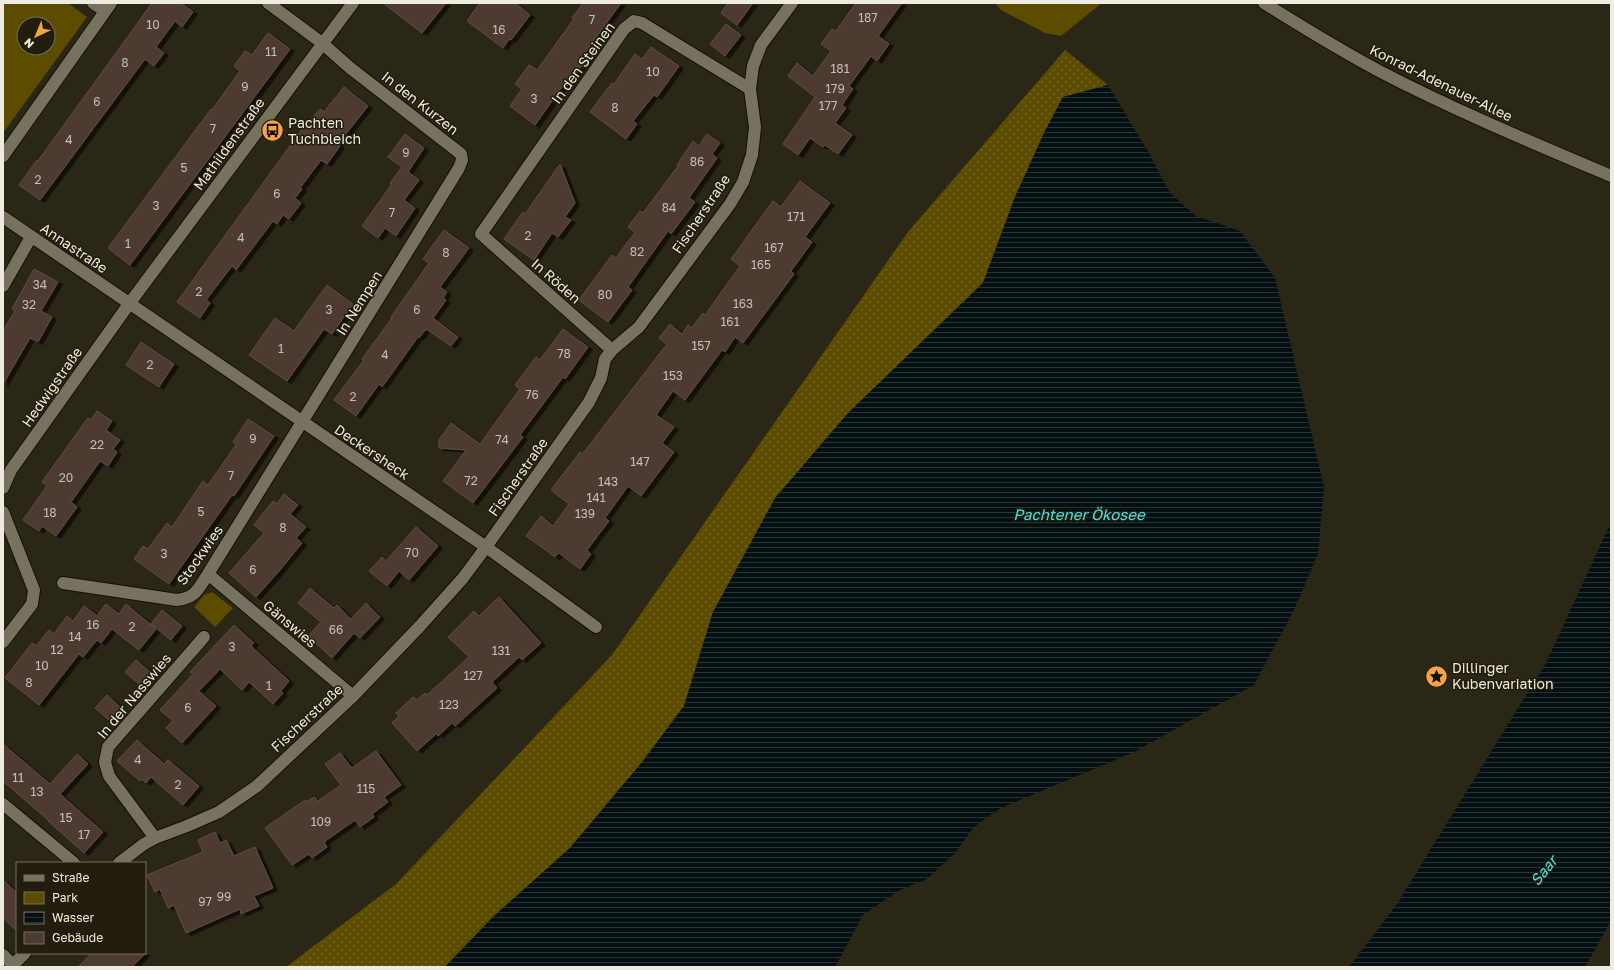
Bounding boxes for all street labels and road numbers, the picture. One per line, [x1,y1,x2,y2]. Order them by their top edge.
street label: In den Steinen [547,19,618,107]
street label: Konrad-Adenauer-Allee [1367,41,1515,125]
street label: In den Kurzen [379,67,462,138]
street label: Mathildenstraße [189,94,268,193]
street label: Fischerstraße [668,171,733,257]
street label: Annastraße [38,219,111,276]
street label: In Röden [528,255,584,307]
street label: In Nempen [332,267,385,338]
street label: Hedwigstraße [18,344,85,430]
street label: Deckersheck [332,420,413,483]
street label: Fischerstraße [484,434,551,519]
street label: Stockwies [173,522,226,588]
street label: Gänswies [260,596,320,651]
street label: In der Nasswies [93,650,174,742]
street label: Fischerstraße [267,680,346,755]

